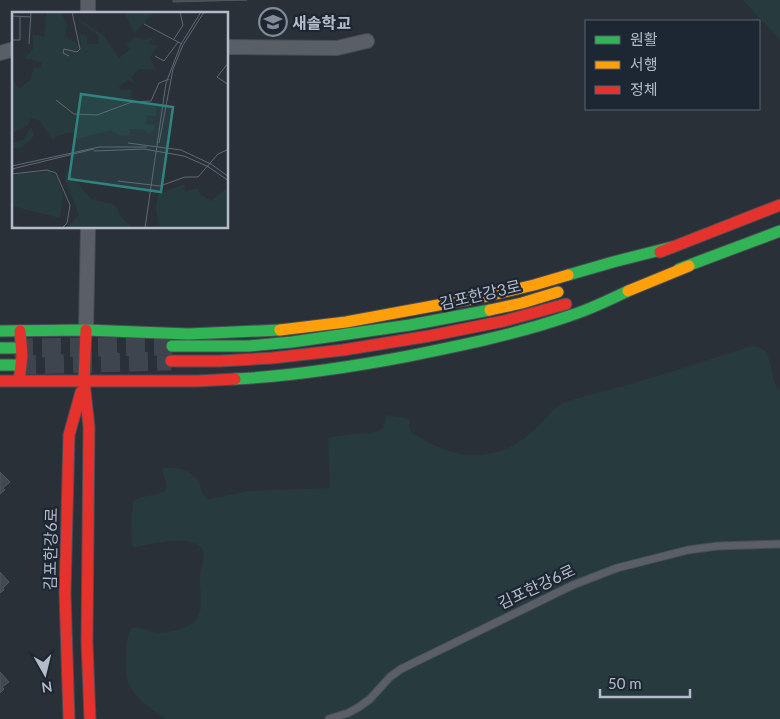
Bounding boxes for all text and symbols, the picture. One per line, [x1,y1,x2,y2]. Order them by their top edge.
school or university icon: 새솔학교 [258,7,288,37]
inset map [12,12,229,229]
place label: 새솔학교 [292,13,351,32]
legend [585,20,760,110]
text: 원활 [630,30,658,48]
text: 서행 [630,55,658,73]
text: 정체 [630,80,658,98]
street label: 김포한강3로 [437,275,523,313]
street label: 김포한강6로 [40,507,60,591]
street label: 김포한강6로 [494,560,578,612]
north arrow [20,649,70,699]
scale bar [600,666,690,698]
text: 50 m [608,674,642,692]
text: N [40,678,53,697]

